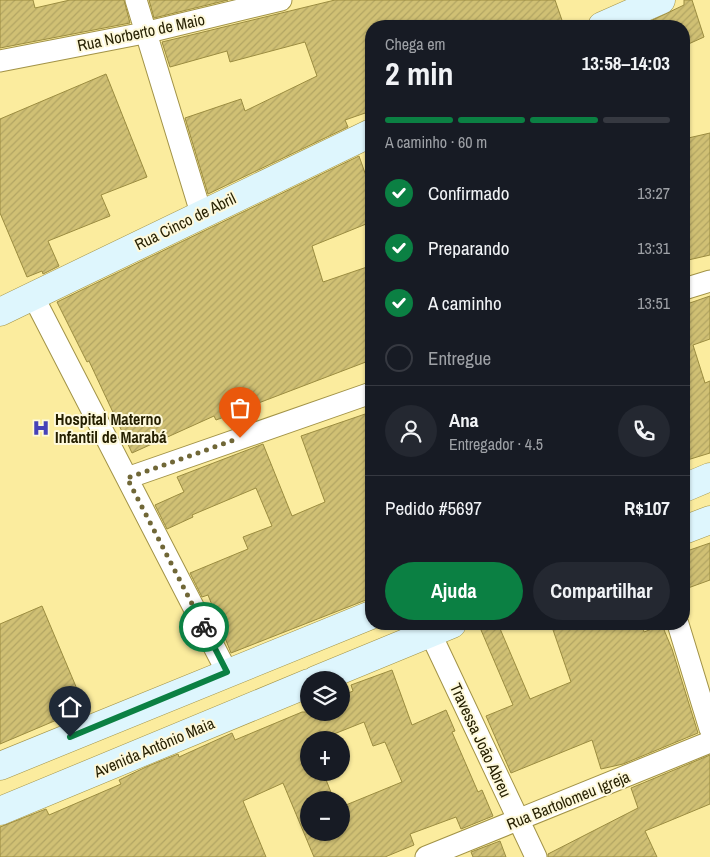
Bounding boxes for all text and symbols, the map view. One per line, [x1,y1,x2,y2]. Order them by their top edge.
street label: Rua Norberto de Maio [75,8,207,56]
text: Chega em [385,33,446,55]
text: 13:58–14:03 [582,50,670,76]
text: 2 min [385,52,454,95]
text: A caminho · 60 m [385,131,487,153]
icon: check [385,179,413,207]
text: Confirmado [428,180,509,206]
text: 13:27 [637,182,670,204]
street label: Rua Cinco de Abril [131,187,239,255]
icon: check [385,234,413,262]
text: Preparando [428,235,509,261]
text: 13:31 [637,237,670,259]
icon: check [385,289,413,317]
text: A caminho [428,290,502,316]
text: 13:51 [637,292,670,314]
text: Entregue [428,345,491,371]
pin [219,387,261,438]
icon: bag [226,394,254,422]
button: person [385,405,437,457]
button: phone [618,405,670,457]
text: Ana [449,407,478,433]
place label: Hospital Materno Infantil de Marabá [55,408,167,448]
hospital icon: Hospital Materno Infantil de Marabá [31,418,51,438]
text: Entregador · 4.5 [449,433,543,455]
text: Pedido #5697 [385,495,482,521]
text: R$107 [624,495,670,521]
button: Ajuda [385,562,523,620]
button: Compartilhar [533,562,670,620]
courier [179,602,229,652]
icon: bike [190,613,218,641]
map controls [300,671,350,841]
button: layers [300,671,350,721]
street label: Travessa João Abreu [445,679,517,801]
pin [49,686,91,737]
icon: home [56,693,84,721]
street label: Avenida Antônio Maia [89,711,218,783]
button: + [300,731,350,781]
street label: Rua Bartolomeu Igreja [503,765,634,835]
button: − [300,791,350,841]

